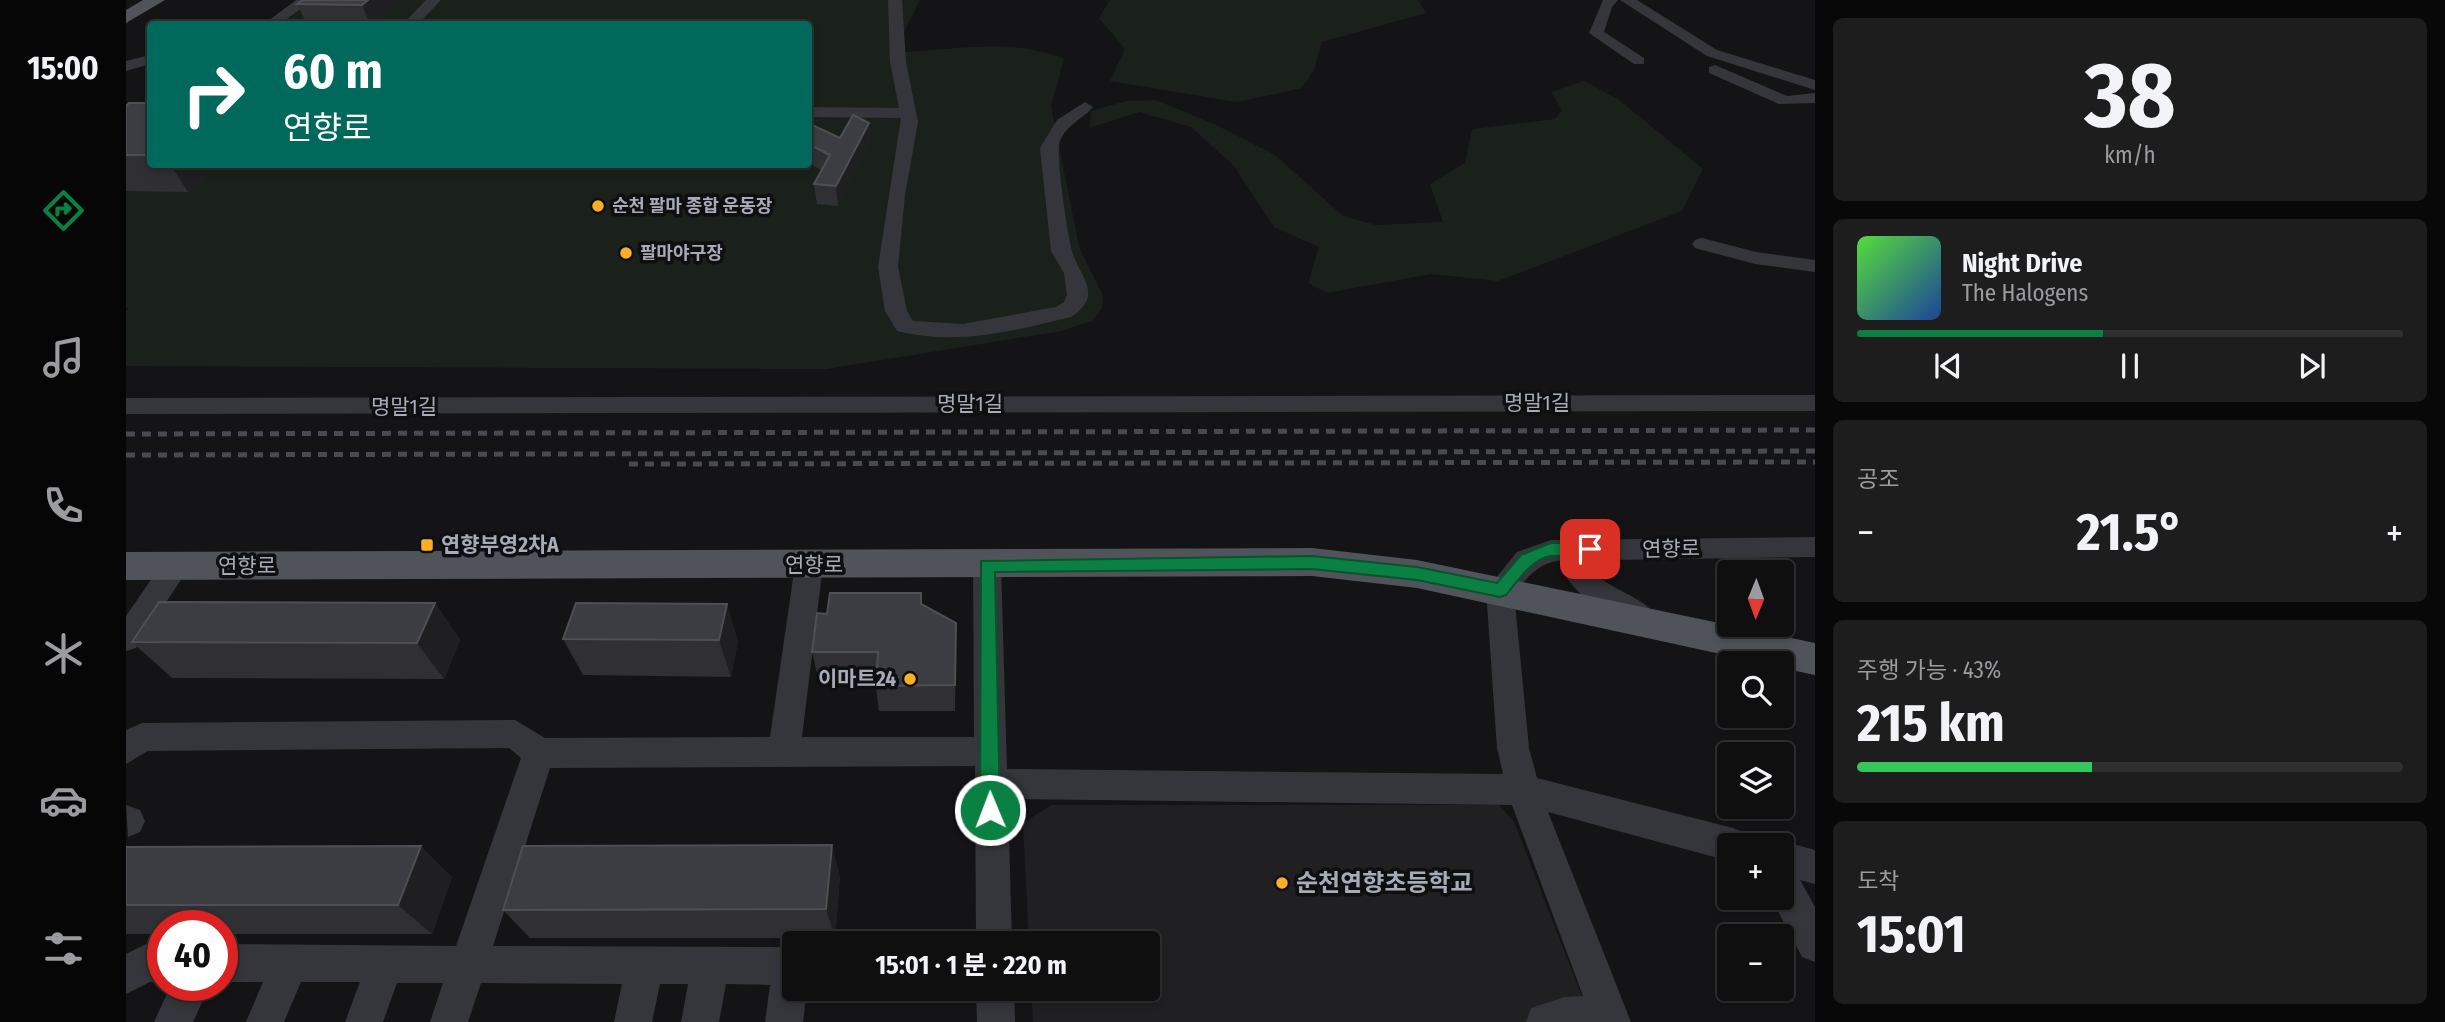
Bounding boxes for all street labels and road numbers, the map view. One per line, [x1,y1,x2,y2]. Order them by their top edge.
street label: 명말1길 [1504,390,1570,416]
street label: 명말1길 [937,391,1003,417]
street label: 명말1길 [371,394,437,420]
street label: 연향로 [1642,535,1700,563]
street label: 연향로 [785,552,843,578]
street label: 연향로 [218,553,276,579]

